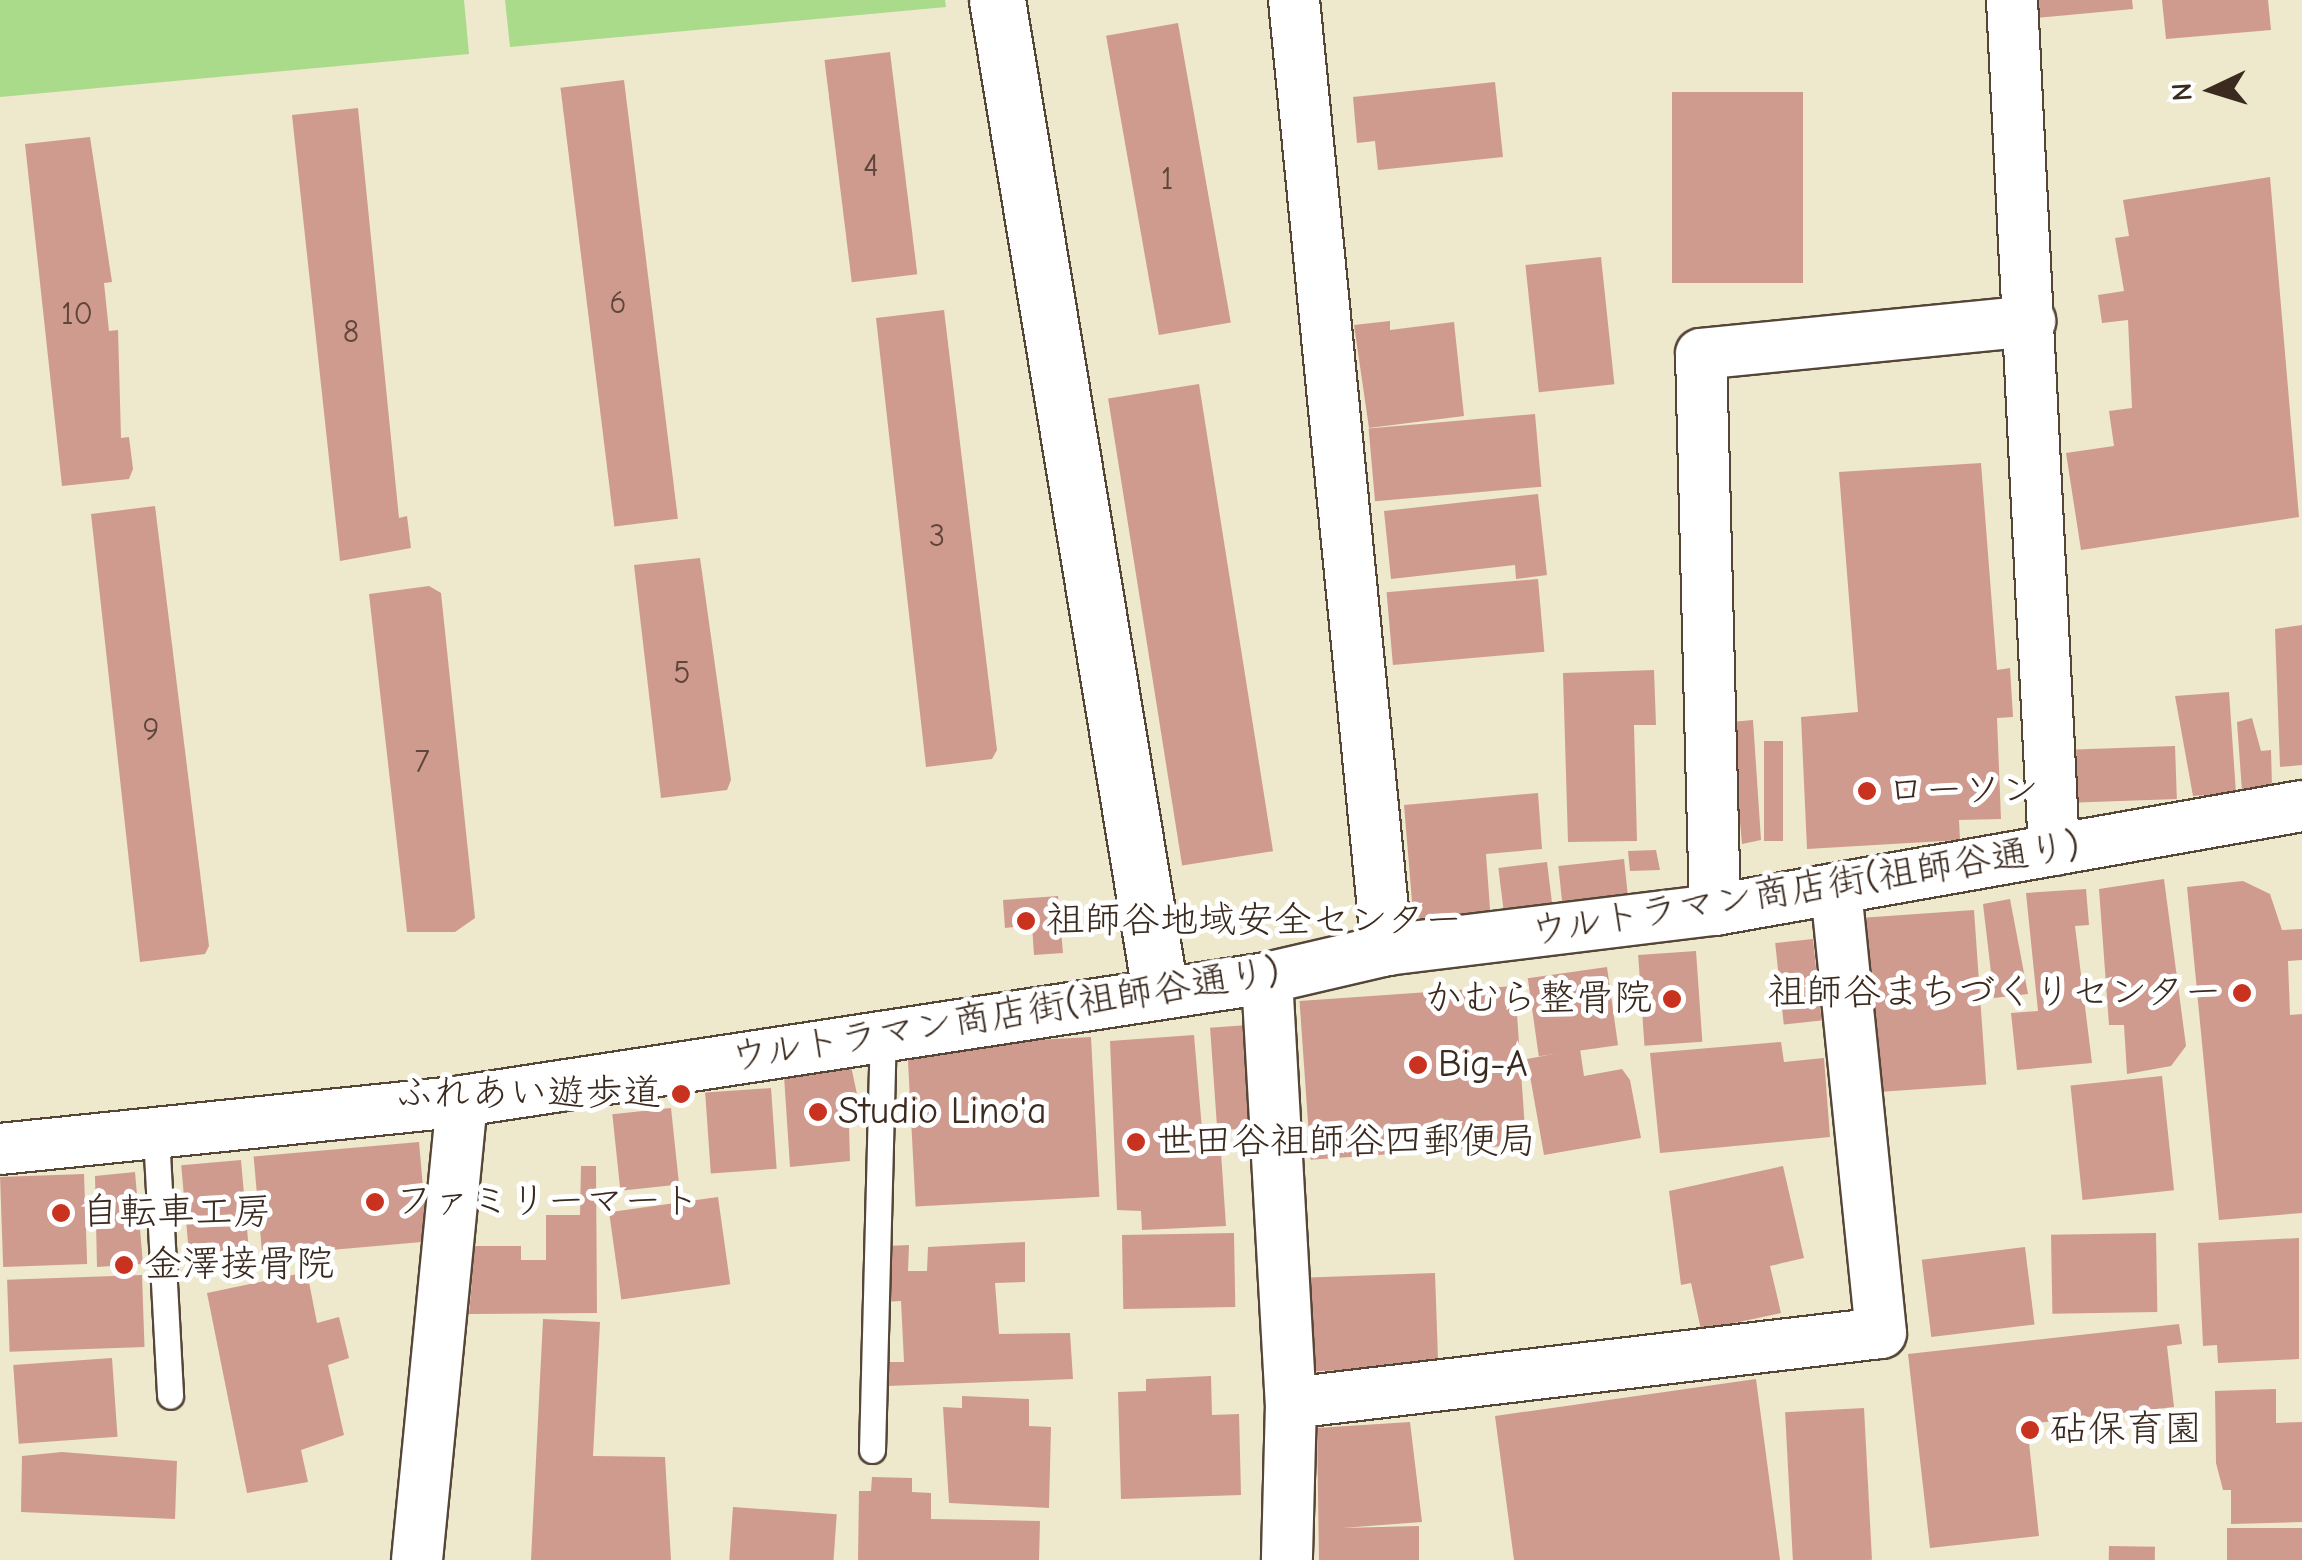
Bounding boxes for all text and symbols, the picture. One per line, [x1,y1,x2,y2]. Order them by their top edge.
north arrow [2162,40,2262,140]
text: N [2165,82,2199,102]
house number: 4 [863,147,879,185]
house number: 1 [1161,160,1173,198]
house number: 6 [609,284,627,322]
house number: 10 [61,295,93,333]
house number: 8 [343,313,359,351]
house number: 3 [929,517,945,555]
house number: 5 [673,654,691,692]
house number: 9 [143,711,159,749]
house number: 7 [414,743,430,781]
place label: ローソン [1887,768,2039,814]
marker: ローソン [1856,780,1878,802]
street label: ウルトラマン商店街(祖師谷通り) [1526,823,2084,955]
place label: 祖師谷地域安全センター [1046,898,1464,944]
marker: 祖師谷地域安全センター [1015,910,1037,932]
street label: ウルトラマン商店街(祖師谷通り) [726,949,1284,1081]
place label: 祖師谷まちづくりセンター [1766,970,2222,1016]
place label: かむら整骨院 [1424,976,1652,1022]
marker: 祖師谷まちづくりセンター [2231,982,2253,1004]
marker: かむら整骨院 [1661,988,1683,1010]
place label: Big-A [1438,1042,1528,1088]
marker: Big-A [1407,1054,1429,1076]
place label: ふれあい遊歩道 [395,1071,661,1117]
marker: ふれあい遊歩道 [670,1083,692,1105]
place label: Studio Lino'a [838,1089,1047,1135]
marker: Studio Lino'a [807,1101,829,1123]
place label: 世田谷祖師谷四郵便局 [1156,1119,1536,1165]
marker: 世田谷祖師谷四郵便局 [1125,1131,1147,1153]
place label: ファミリーマート [395,1179,699,1225]
place label: 自転車工房 [81,1190,271,1236]
marker: ファミリーマート [364,1191,386,1213]
marker: 自転車工房 [50,1202,72,1224]
place label: 金澤接骨院 [144,1242,334,1288]
marker: 金澤接骨院 [113,1254,135,1276]
place label: 砧保育園 [2050,1407,2202,1453]
marker: 砧保育園 [2019,1419,2041,1441]

